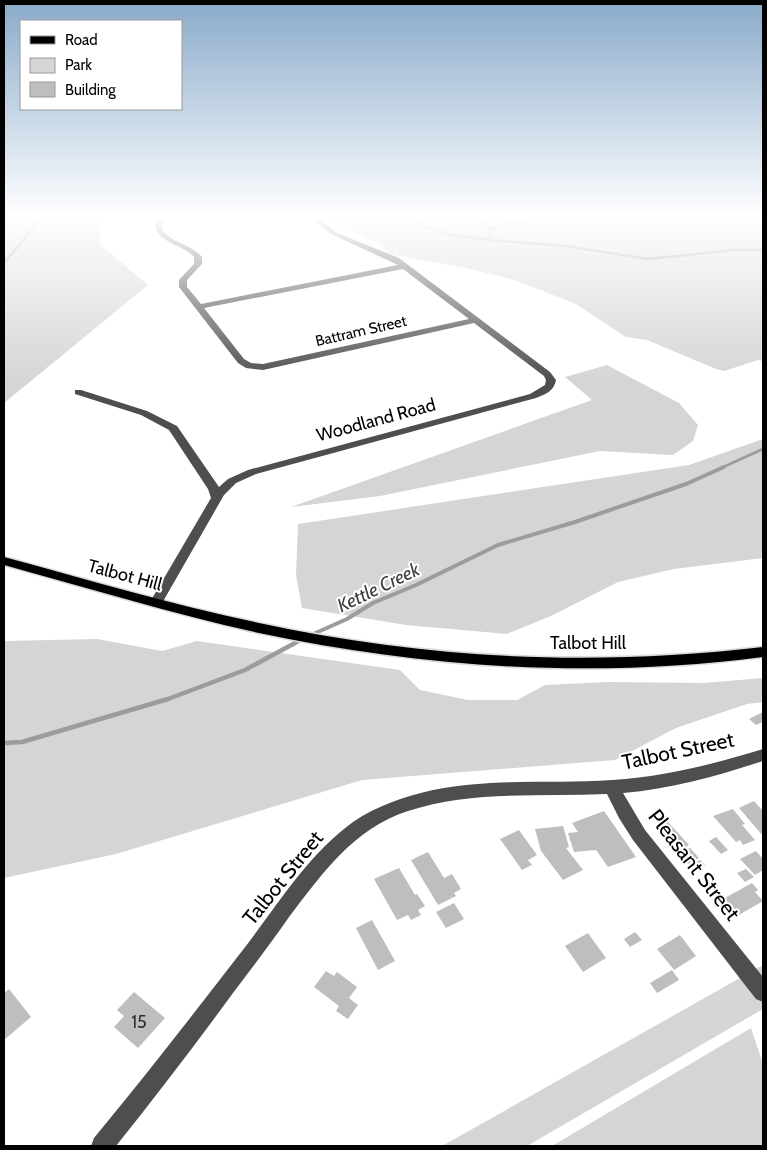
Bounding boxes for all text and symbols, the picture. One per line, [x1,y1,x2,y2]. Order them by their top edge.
legend [20,20,182,110]
text: Road [65,31,98,49]
text: Park [65,56,92,74]
text: Building [65,81,116,99]
street label: Battram Street [314,312,408,350]
street label: Woodland Road [314,394,438,446]
street label: Talbot Hill [85,555,165,596]
water label: Kettle Creek [333,557,424,617]
street label: Talbot Hill [550,632,627,654]
street label: Talbot Street [620,726,736,775]
street label: Pleasant Street [643,804,745,925]
street label: Talbot Street [237,826,328,930]
house number: 15 [131,1011,147,1033]

